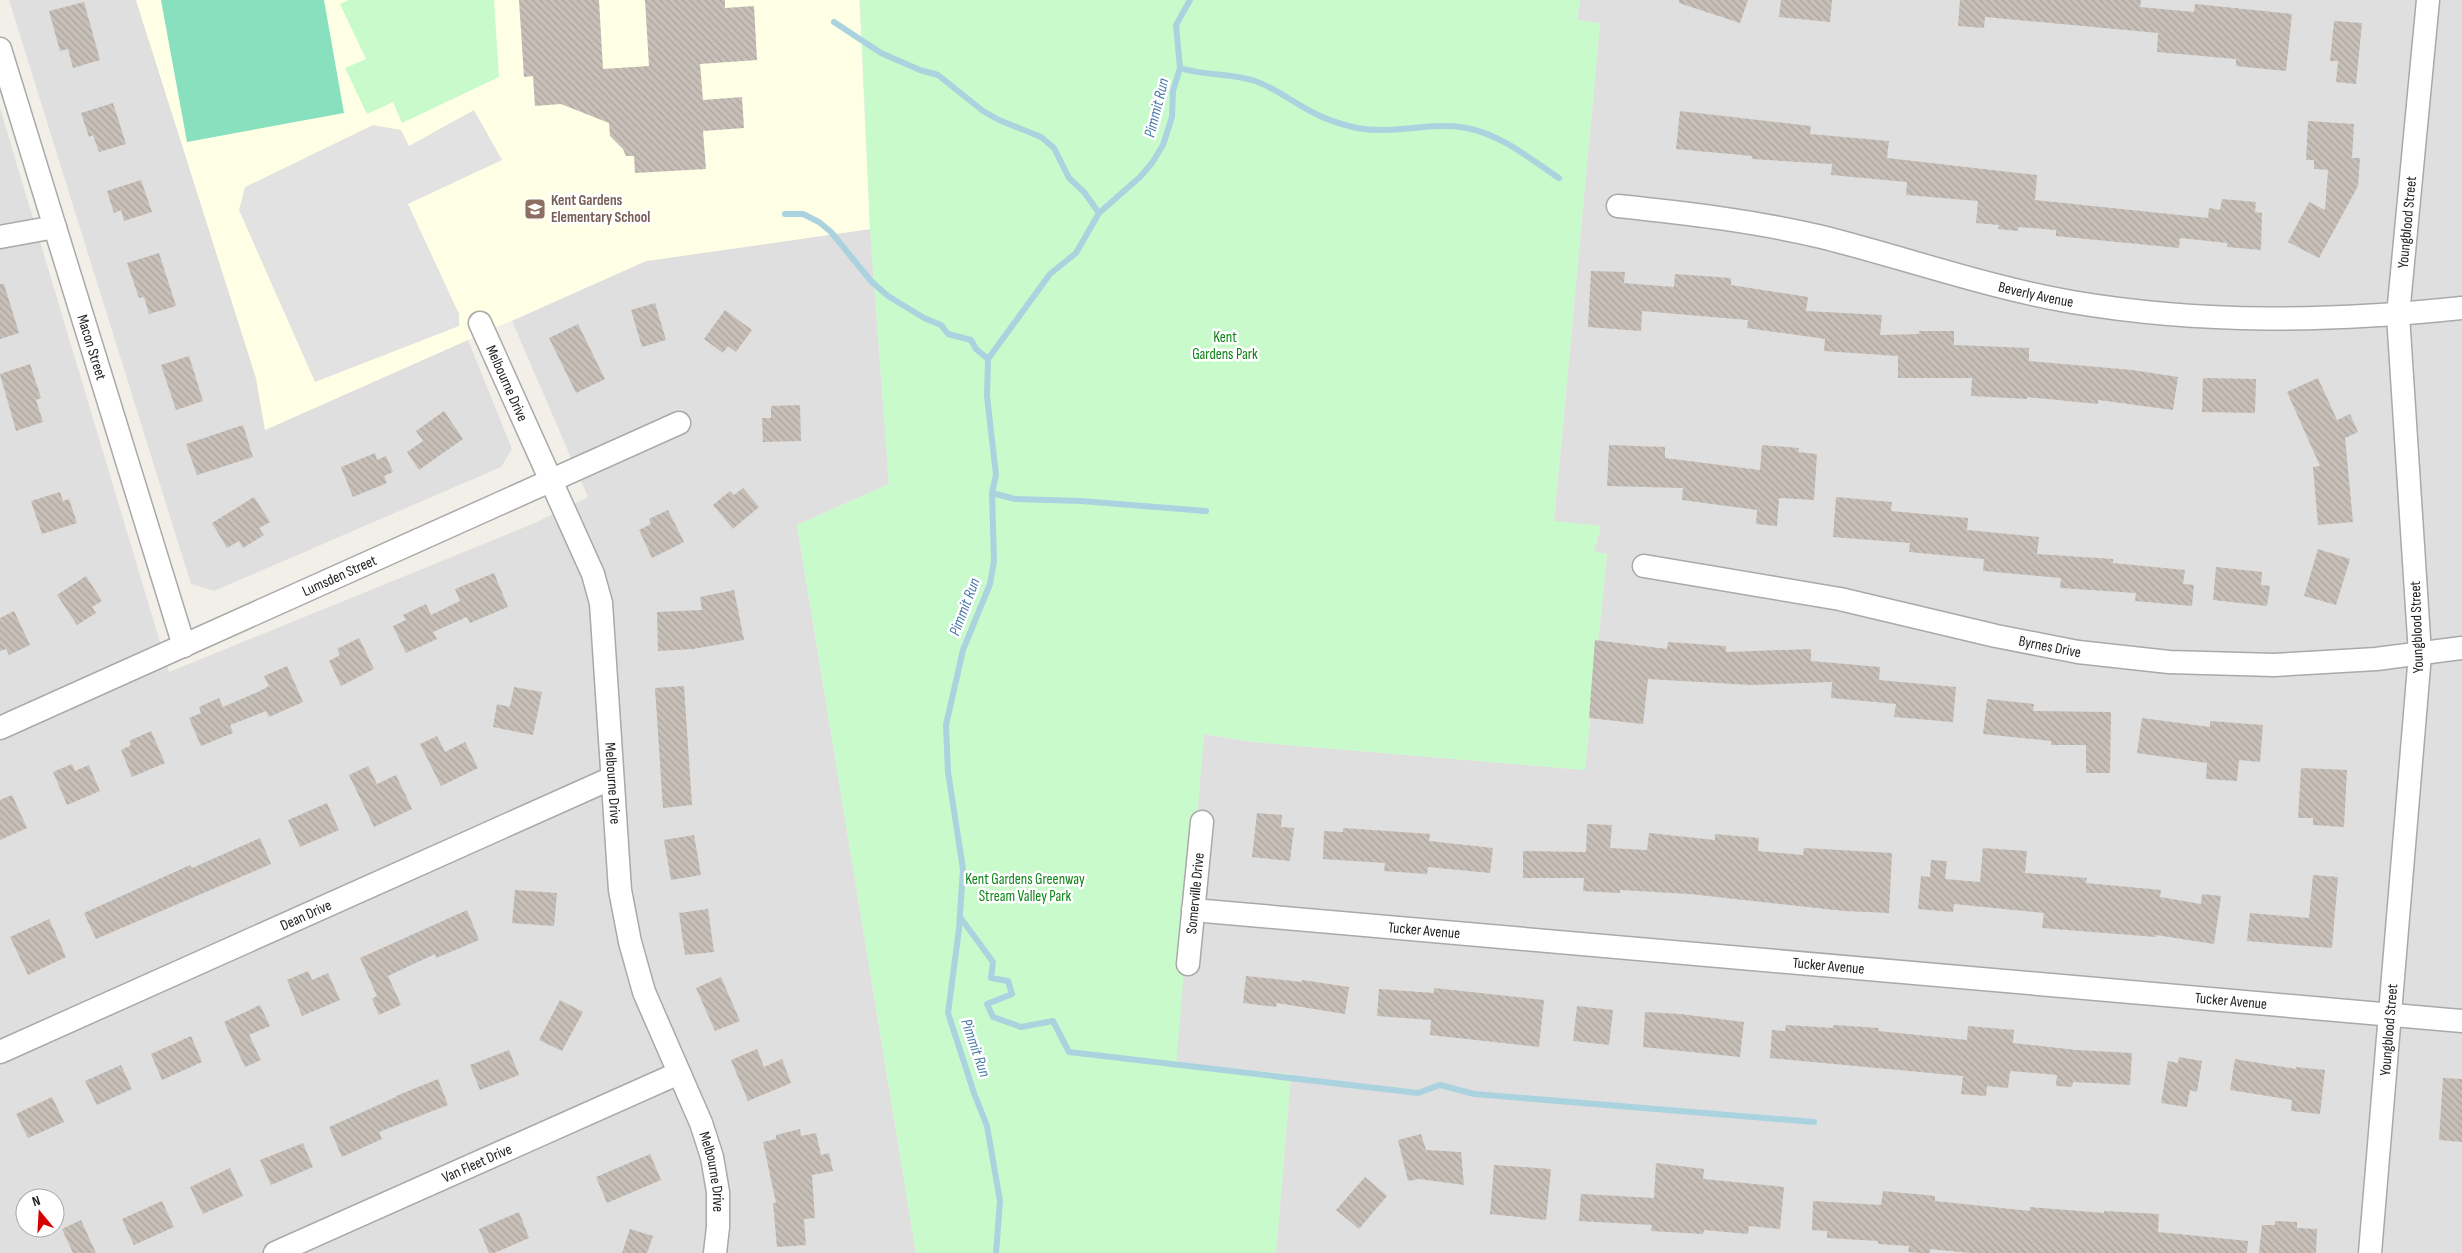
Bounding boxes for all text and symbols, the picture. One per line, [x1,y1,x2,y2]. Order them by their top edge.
water label: Pimmit Run [1140,76,1174,140]
street label: Youngblood Street [2393,175,2421,269]
place label: Kent Gardens Elementary School [551,191,650,227]
school or university icon: Kent Gardens Elementary School [523,197,547,221]
street label: Beverly Avenue [1996,277,2075,312]
street label: Macon Street [73,312,111,383]
park label: Kent Gardens Park [1192,328,1258,364]
street label: Melbourne Drive [482,342,533,424]
street label: Lumsden Street [299,550,380,601]
water label: Pimmit Run [945,575,985,639]
street label: Youngblood Street [2406,580,2428,673]
street label: Byrnes Drive [2017,631,2083,662]
street label: Melbourne Drive [601,742,625,825]
street label: Somerville Drive [1182,852,1208,935]
park label: Kent Gardens Greenway Stream Valley Park [965,870,1085,906]
street label: Dean Drive [277,895,334,935]
street label: Tucker Avenue [1387,918,1461,943]
street label: Tucker Avenue [1792,953,1865,978]
street label: Youngblood Street [2375,983,2402,1077]
street label: Tucker Avenue [2194,988,2268,1013]
water label: Pimmit Run [956,1016,994,1080]
street label: Melbourne Drive [695,1129,728,1212]
street label: Van Fleet Drive [439,1139,515,1187]
north arrow [15,1188,65,1238]
text: N [30,1192,42,1210]

